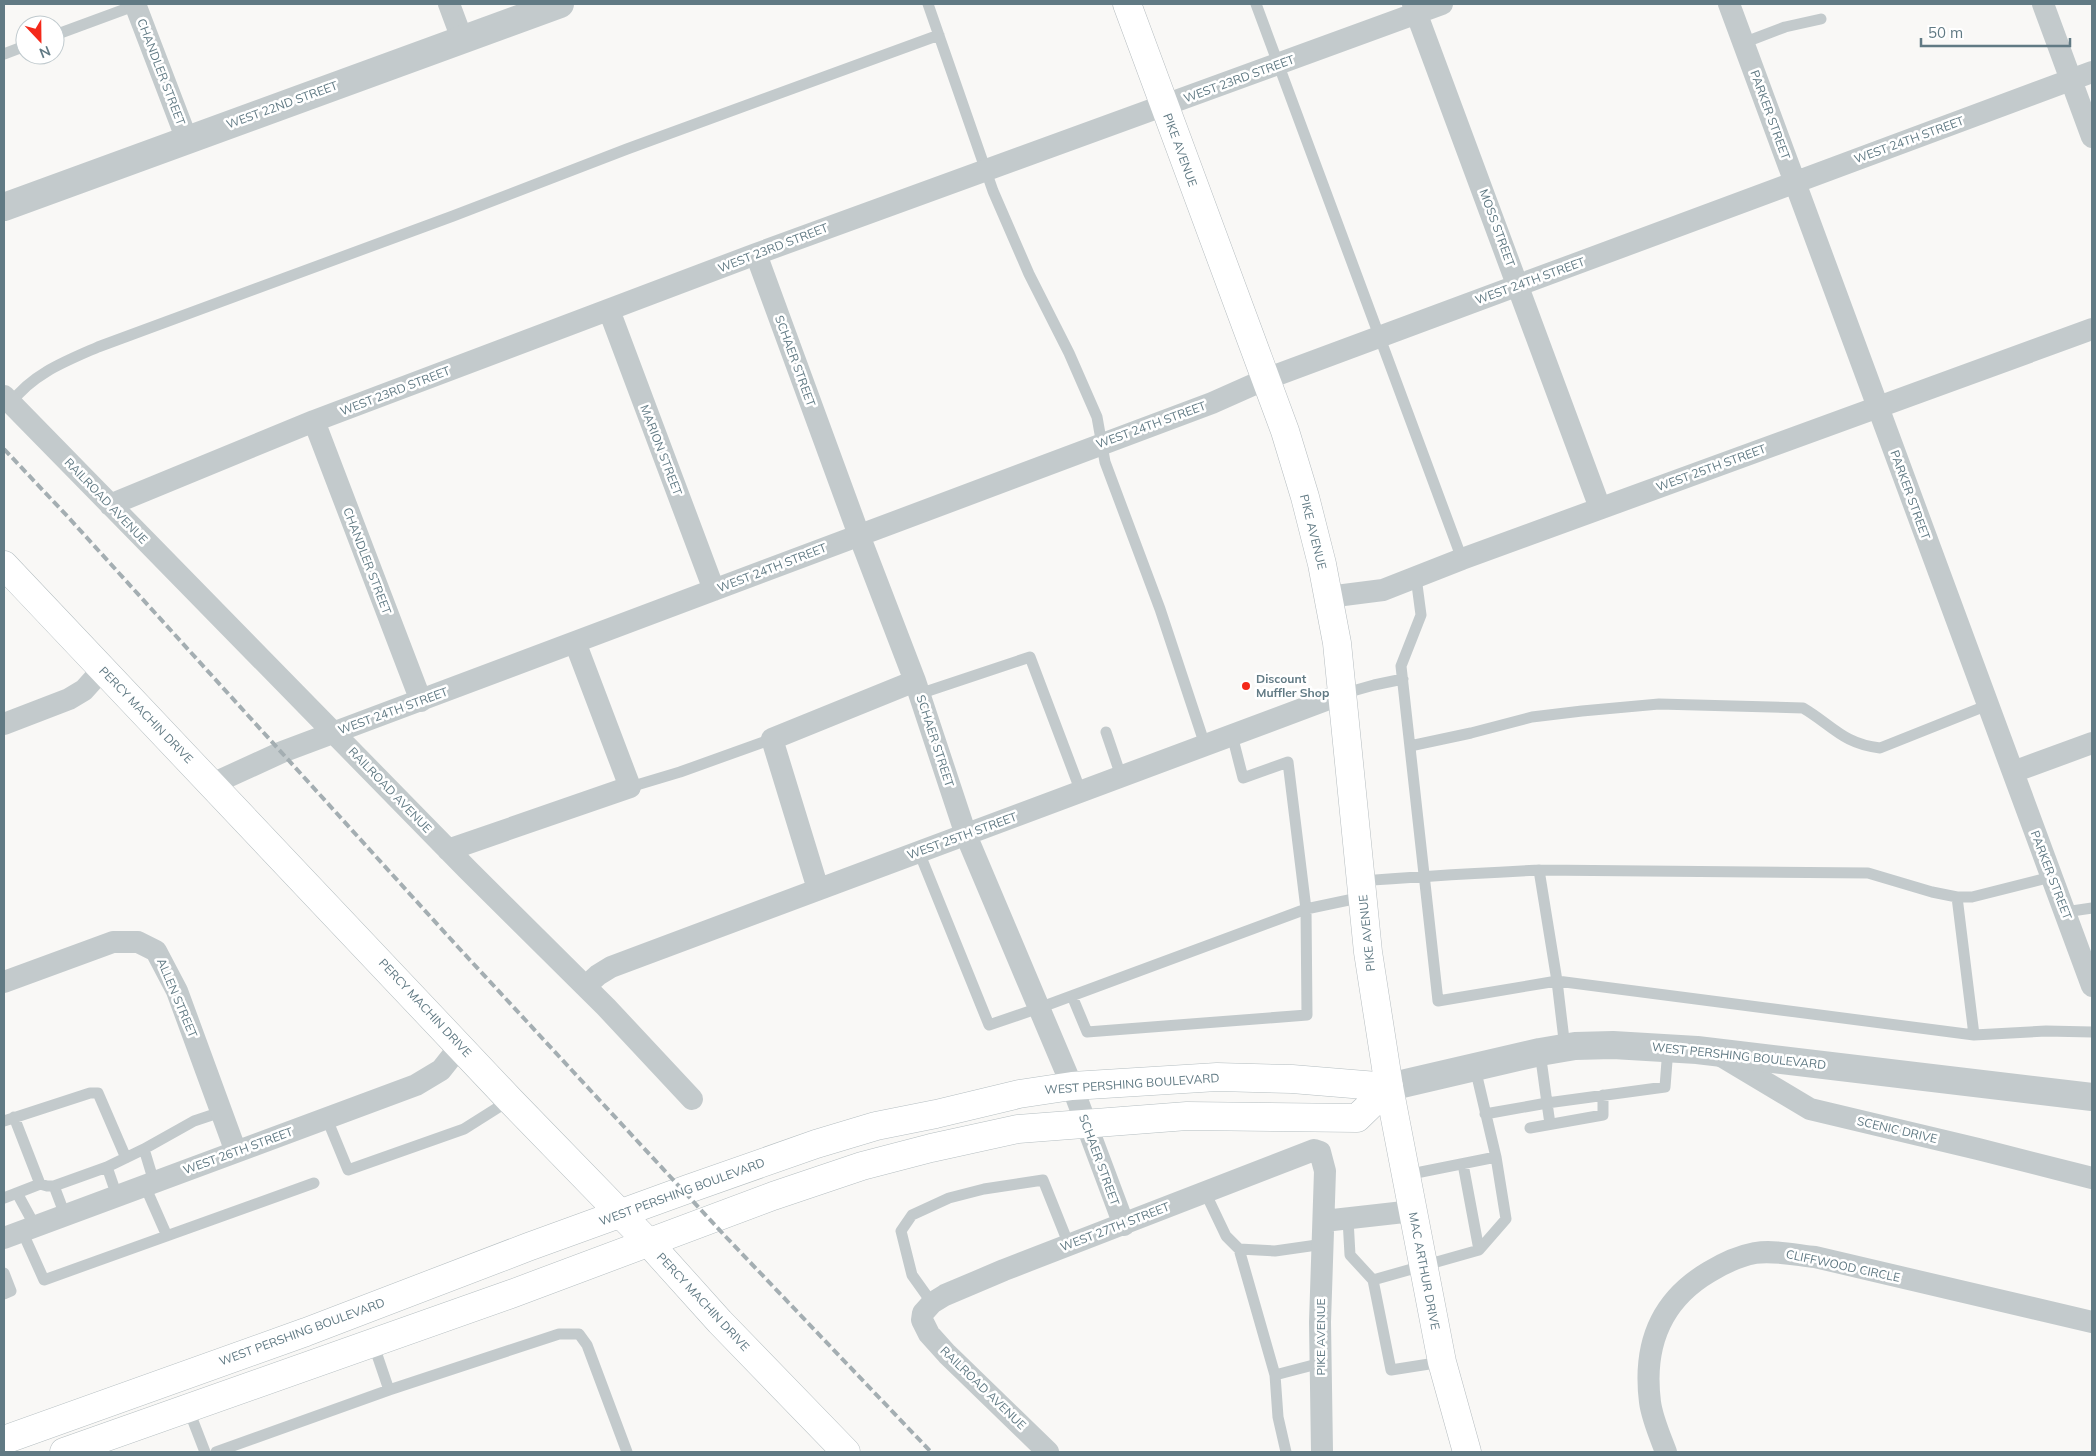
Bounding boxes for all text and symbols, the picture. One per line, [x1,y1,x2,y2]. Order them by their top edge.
north arrow [15,15,65,65]
scale bar [1921,15,2070,47]
street label: CHANDLER STREET [134,16,189,128]
text: 50 m [1928,23,1963,42]
text: N [37,42,53,62]
street label: WEST 23RD STREET [1181,51,1297,106]
street label: PARKER STREET [1747,68,1794,162]
street label: WEST 22ND STREET [224,77,340,132]
street label: PIKE AVENUE [1160,111,1201,189]
street label: WEST 24TH STREET [1852,112,1967,166]
street label: MOSS STREET [1476,187,1519,269]
street label: WEST 23RD STREET [716,219,831,275]
street label: WEST 24TH STREET [1473,253,1588,307]
street label: SCHAER STREET [772,313,819,409]
street label: WEST 23RD STREET [338,362,453,418]
street label: WEST 24TH STREET [1094,397,1209,451]
street label: MARION STREET [637,402,686,498]
street label: WEST 25TH STREET [1654,440,1769,494]
street label: PARKER STREET [1887,448,1934,542]
street label: RAILROAD AVENUE [62,455,151,547]
street label: PIKE AVENUE [1297,493,1330,571]
street label: CHANDLER STREET [340,505,395,617]
street label: WEST 24TH STREET [715,539,829,595]
street label: PERCY MACHIN DRIVE [96,663,197,766]
place label: Discount Muffler Shop [1256,671,1329,700]
marker: Discount Muffler Shop [1240,680,1252,692]
street label: WEST 24TH STREET [336,683,451,737]
street label: SCHAER STREET [913,693,958,790]
street label: RAILROAD AVENUE [346,744,435,836]
street label: WEST 25TH STREET [905,808,1020,862]
street label: PARKER STREET [2028,828,2076,922]
street label: PIKE AVENUE [1355,894,1378,972]
street label: PERCY MACHIN DRIVE [376,955,475,1060]
street label: ALLEN STREET [154,956,201,1041]
street label: WEST PERSHING BOULEVARD [1651,1039,1827,1072]
street label: WEST PERSHING BOULEVARD [1044,1070,1220,1097]
street label: SCHAER STREET [1076,1112,1123,1208]
street label: SCENIC DRIVE [1855,1113,1939,1146]
street label: WEST 26TH STREET [181,1123,296,1177]
street label: WEST PERSHING BOULEVARD [597,1154,767,1229]
street label: WEST 27TH STREET [1058,1198,1172,1254]
street label: MAC ARTHUR DRIVE [1406,1211,1443,1331]
street label: CLIFFWOOD CIRCLE [1785,1246,1902,1285]
street label: PERCY MACHIN DRIVE [654,1249,753,1354]
street label: WEST PERSHING BOULEVARD [217,1294,387,1369]
street label: PIKE AVENUE [1313,1298,1328,1376]
street label: RAILROAD AVENUE [937,1343,1029,1432]

